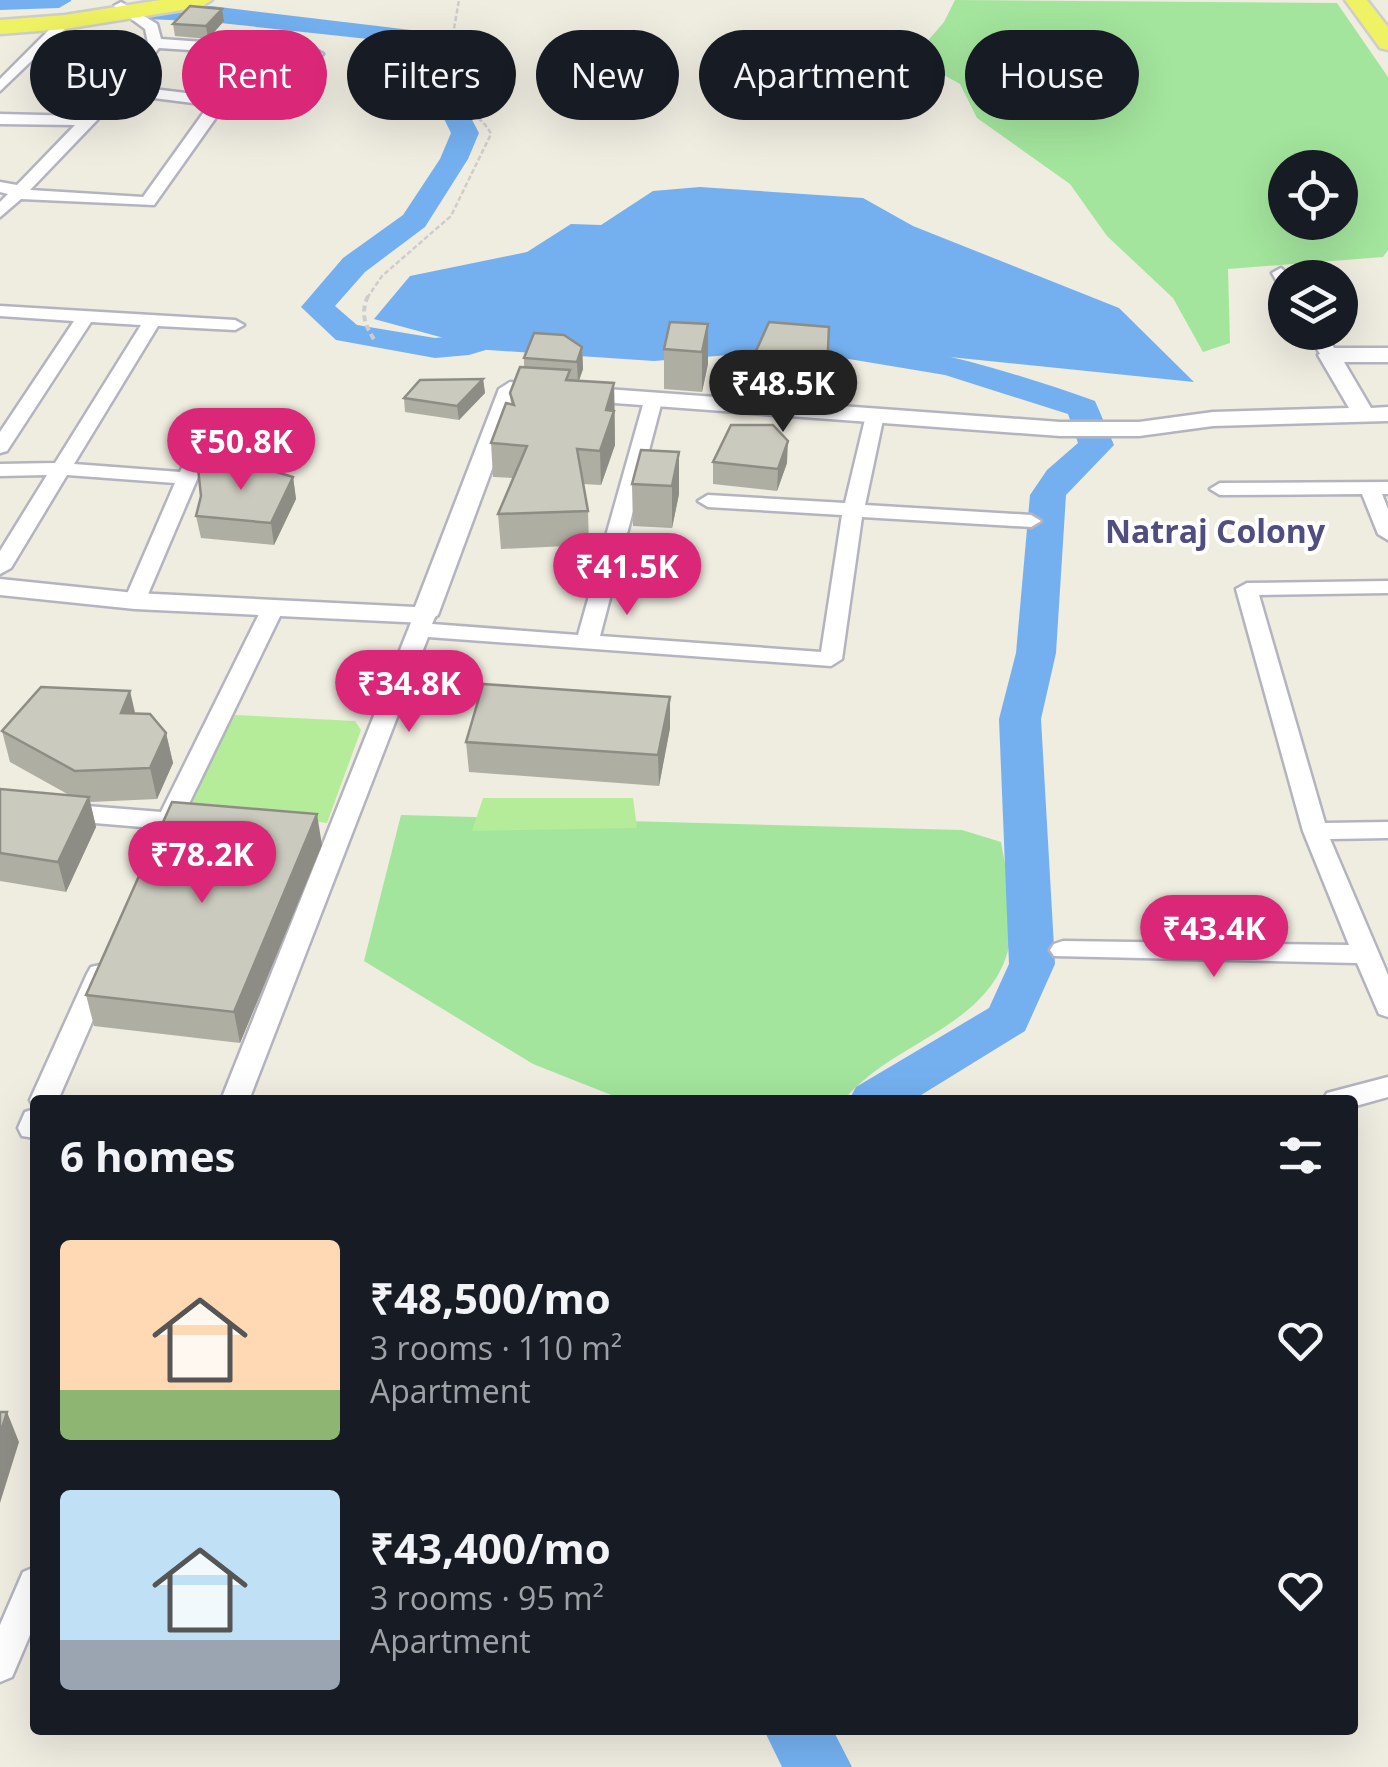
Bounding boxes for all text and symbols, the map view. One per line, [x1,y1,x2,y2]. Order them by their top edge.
chip: Buy [30,30,162,120]
chip: Rent [182,30,327,120]
chip: Filters [347,30,516,120]
chip: New [536,30,679,120]
chip: Apartment [699,30,945,120]
chip: House [965,30,1139,120]
map controls [1268,150,1358,350]
button: locate [1268,150,1358,240]
button: layers [1268,260,1358,350]
pin: ₹48.5K [702,350,864,435]
text: ₹48.5K [731,361,835,404]
pin: ₹50.8K [160,408,322,493]
text: ₹50.8K [189,419,293,462]
district label: Natraj Colony [1105,509,1326,552]
pin: ₹41.5K [546,533,708,618]
text: ₹41.5K [575,544,679,587]
pin: ₹34.8K [328,650,490,735]
text: ₹34.8K [357,661,461,704]
pin: ₹78.2K [121,821,283,906]
text: ₹78.2K [150,832,254,875]
pin: ₹43.4K [1133,895,1295,980]
text: ₹43.4K [1162,906,1266,949]
text: 6 homes [60,1127,235,1184]
icon: filters [1273,1128,1328,1183]
text: ₹48,500/mo [370,1269,611,1326]
icon: home [140,1280,260,1400]
icon: heart [1273,1313,1328,1368]
text: 3 rooms · 110 m² [370,1326,622,1369]
text: Apartment [370,1369,531,1412]
text: ₹43,400/mo [370,1519,611,1576]
icon: home [140,1530,260,1650]
icon: heart [1273,1563,1328,1618]
text: 3 rooms · 95 m² [370,1576,604,1619]
text: Apartment [370,1619,531,1662]

